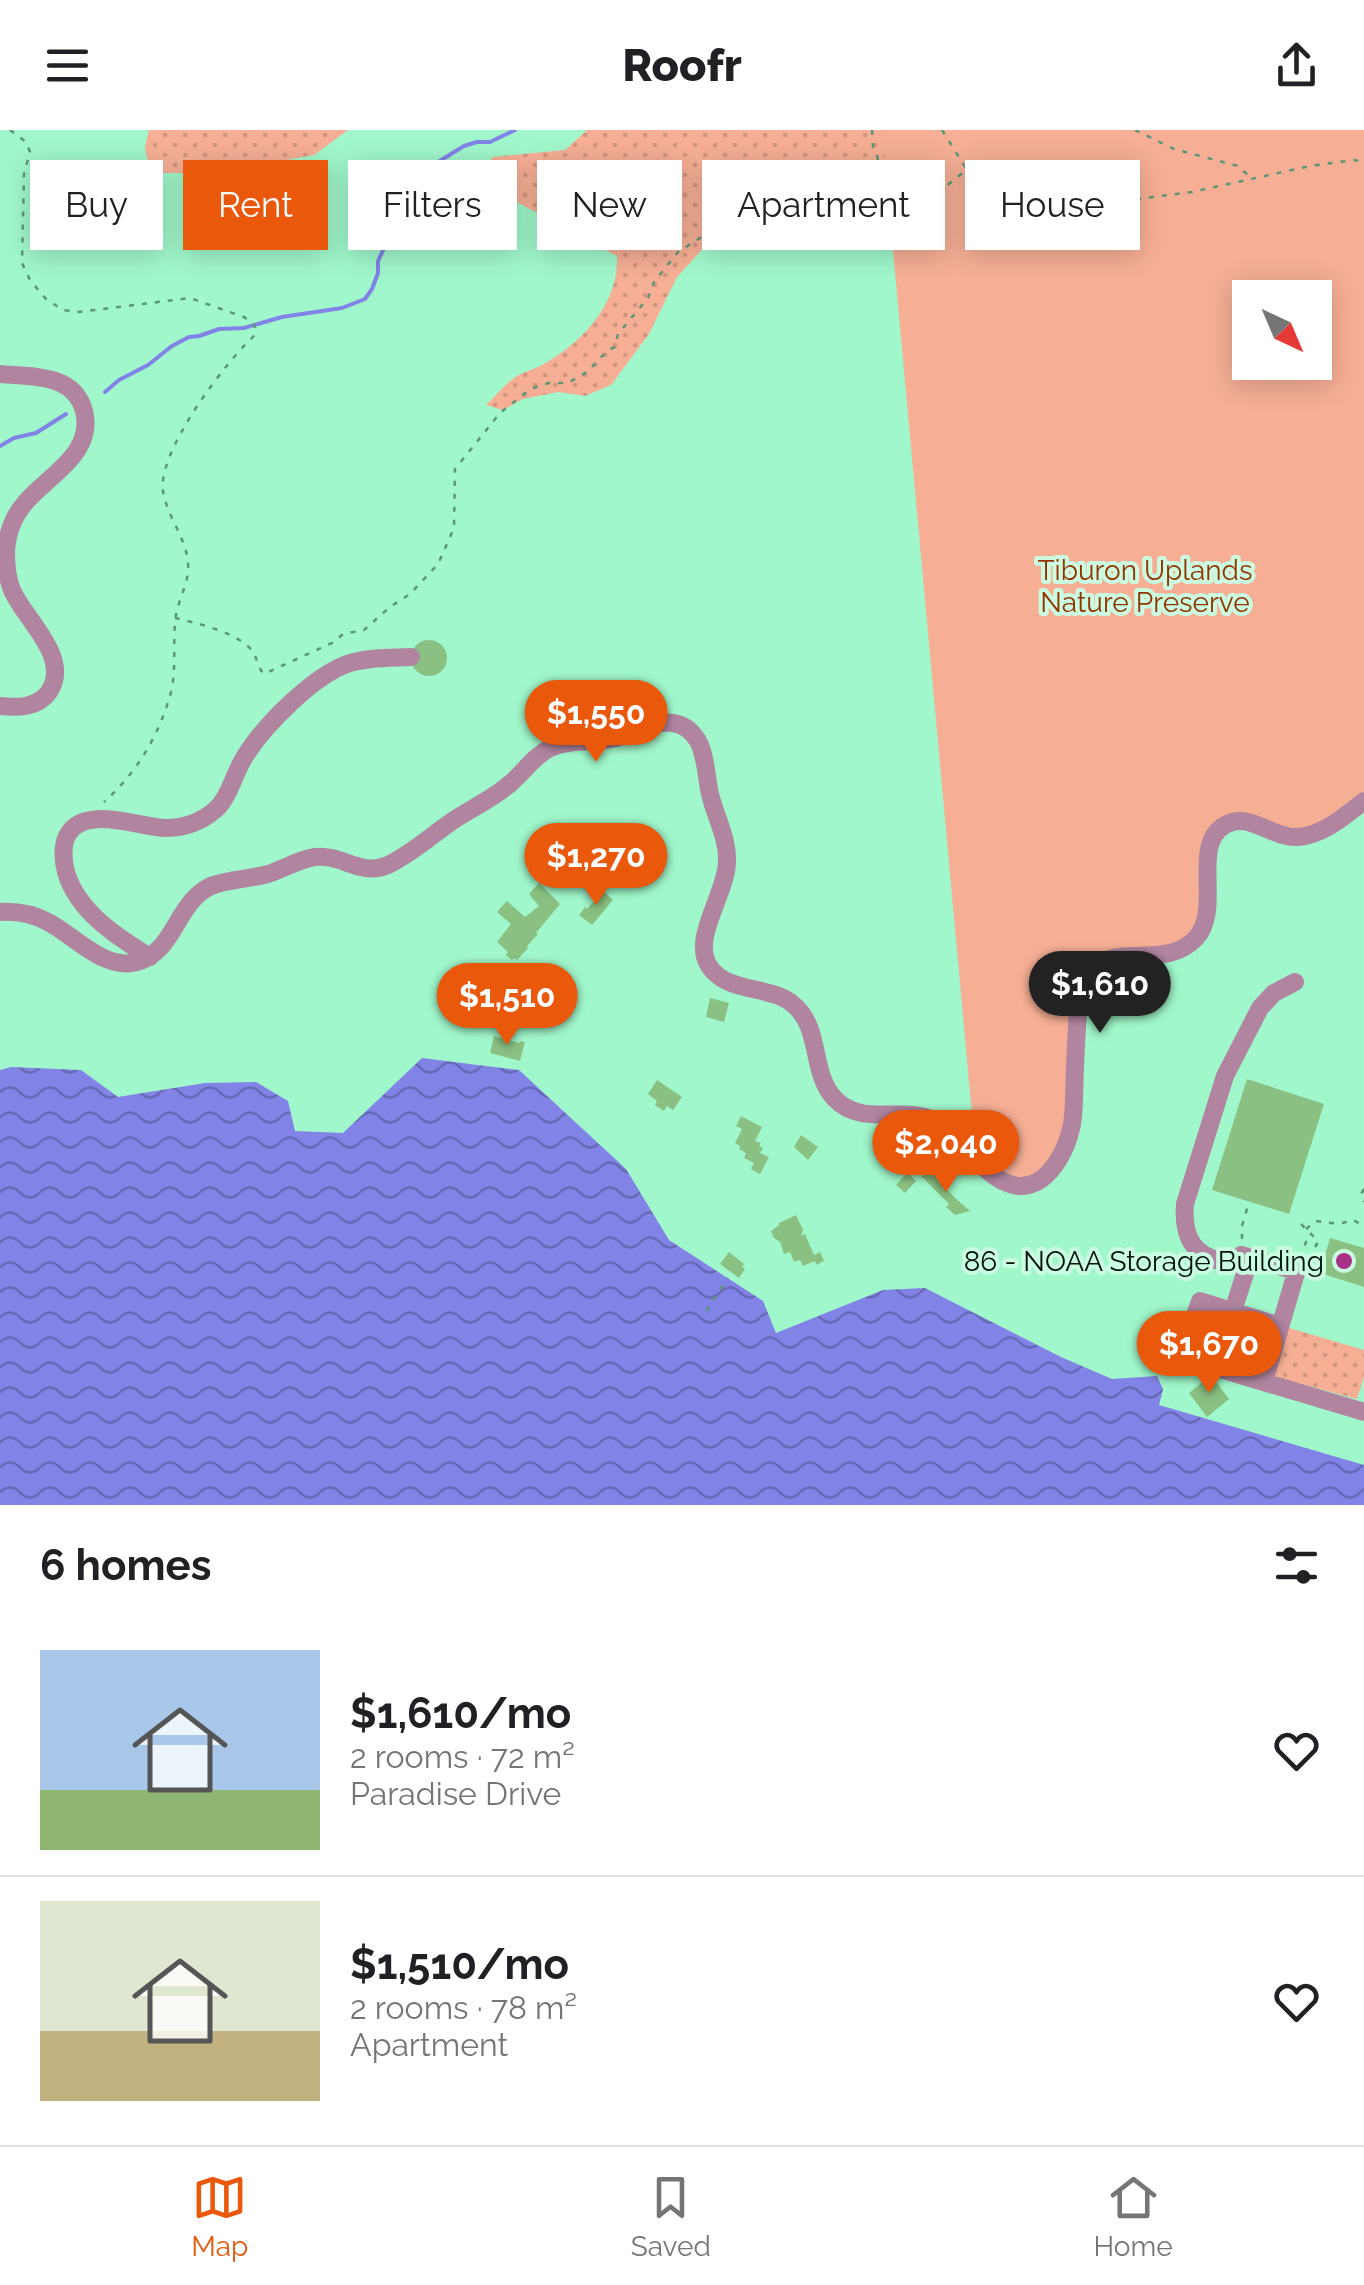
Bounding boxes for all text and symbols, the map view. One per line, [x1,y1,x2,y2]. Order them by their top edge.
icon: menu [40,38,95,93]
icon: share [1269,38,1324,93]
text: Roofr [622,39,742,92]
chip: Buy [30,160,163,250]
chip: Rent [183,160,328,250]
chip: Filters [348,160,517,250]
chip: New [537,160,682,250]
chip: Apartment [702,160,945,250]
chip: House [965,160,1140,250]
north arrow [1232,280,1332,380]
map controls [1232,280,1332,380]
park label: Tiburon Uplands Nature Preserve [1038,554,1253,619]
pin: $1,550 [515,680,677,765]
text: $1,550 [547,694,645,731]
pin: $1,270 [515,823,677,908]
text: $1,270 [546,837,646,874]
pin: $1,610 [1019,951,1181,1036]
pin: $1,510 [426,963,588,1048]
text: $1,610 [1051,965,1149,1002]
text: $1,510 [459,977,555,1014]
pin: $2,040 [865,1110,1027,1195]
text: $2,040 [894,1124,998,1161]
place label: 86 - NOAA Storage Building [964,1245,1324,1278]
marker: 86 - NOAA Storage Building [1333,1250,1355,1272]
pin: $1,670 [1128,1311,1290,1396]
text: $1,670 [1159,1325,1259,1362]
icon: filters [1269,1538,1324,1593]
text: 6 homes [40,1541,211,1590]
text: $1,610/mo [350,1689,571,1738]
icon: home [120,1690,240,1810]
icon: heart [1269,1723,1324,1778]
text: 2 rooms · 72 m² [350,1738,575,1775]
text: Paradise Drive [350,1775,561,1812]
text: $1,510/mo [350,1940,569,1989]
icon: home [120,1941,240,2061]
icon: heart [1269,1974,1324,2029]
text: 2 rooms · 78 m² [350,1989,577,2026]
text: Apartment [350,2026,508,2063]
tab: Map [191,2170,248,2263]
tab: Saved [631,2170,711,2263]
tab: Home [1093,2170,1173,2263]

